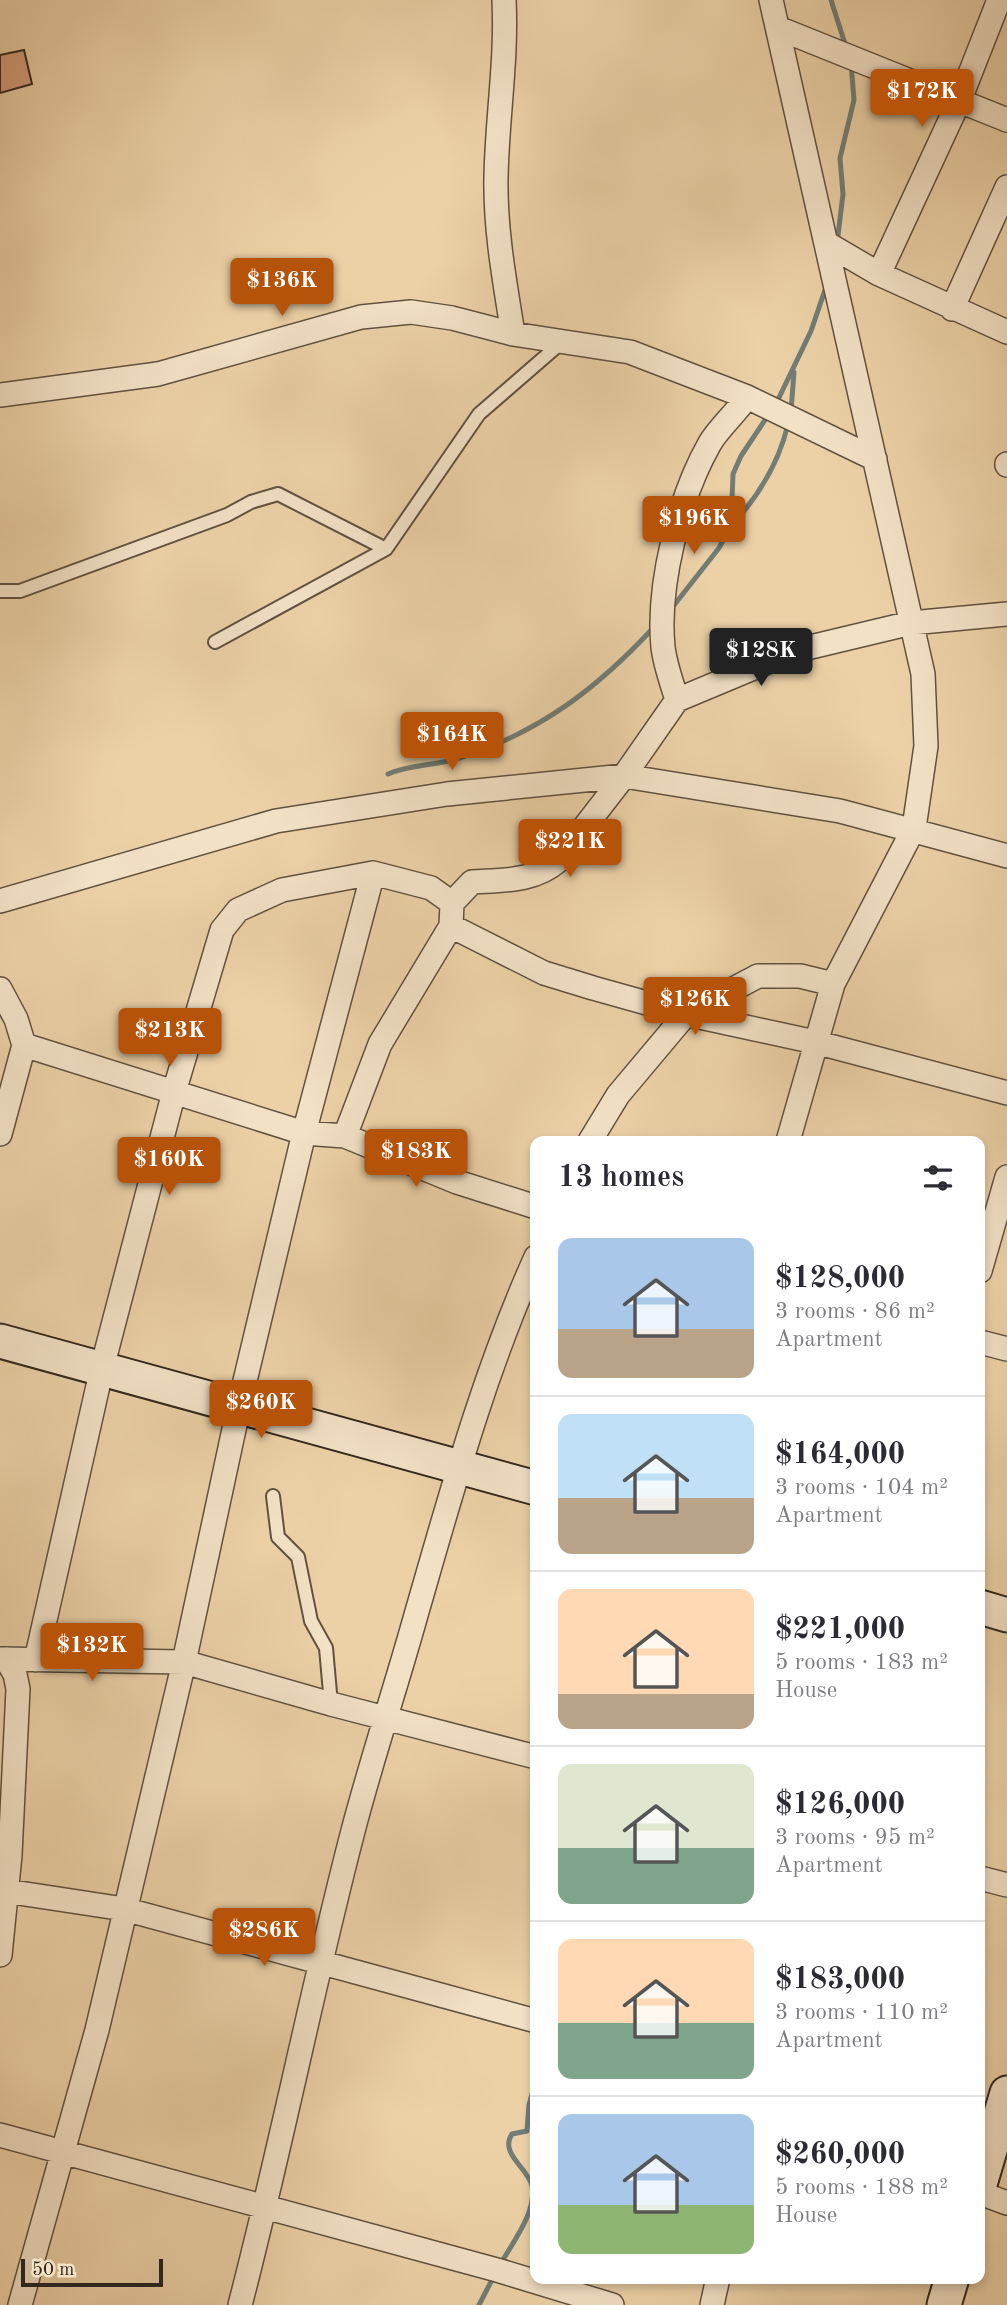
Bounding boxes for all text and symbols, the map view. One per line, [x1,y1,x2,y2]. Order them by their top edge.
pin: $172K [873,69,971,129]
text: $172K [886,80,958,103]
pin: $136K [233,258,331,318]
text: $136K [246,269,318,292]
pin: $196K [645,496,743,556]
text: $196K [658,507,730,530]
pin: $128K [712,628,810,688]
text: $128K [725,639,797,662]
pin: $164K [403,712,501,772]
text: $164K [416,723,488,746]
pin: $221K [521,820,619,879]
text: $221K [534,830,606,853]
pin: $126K [646,978,744,1037]
text: $126K [659,988,731,1011]
pin: $213K [121,1009,219,1068]
text: $213K [134,1019,206,1042]
pin: $183K [367,1130,465,1189]
pin: $160K [120,1138,218,1197]
text: $183K [380,1140,452,1163]
text: $160K [133,1148,205,1171]
icon: filters [919,1159,957,1197]
text: 13 homes [558,1163,684,1193]
text: $128,000 [775,1264,905,1294]
icon: home [614,1266,698,1350]
text: 3 rooms · 86 m² [775,1300,935,1323]
text: Apartment [775,1328,883,1351]
pin: $260K [212,1380,310,1440]
text: $260K [225,1391,297,1414]
text: $164,000 [775,1440,905,1470]
icon: home [614,1442,698,1526]
text: 3 rooms · 104 m² [775,1476,948,1499]
text: Apartment [775,1504,883,1527]
text: $221,000 [775,1615,905,1645]
icon: home [614,1617,698,1701]
pin: $132K [43,1624,141,1683]
text: $132K [56,1634,128,1657]
text: 5 rooms · 183 m² [775,1651,948,1674]
text: House [775,1679,837,1702]
text: $126,000 [775,1790,905,1820]
icon: home [614,1792,698,1876]
text: 3 rooms · 95 m² [775,1826,935,1849]
text: Apartment [775,1854,883,1877]
pin: $286K [215,1909,313,1968]
text: $286K [228,1919,300,1942]
text: $183,000 [775,1965,905,1995]
icon: home [614,1967,698,2051]
text: 3 rooms · 110 m² [775,2001,948,2024]
text: Apartment [775,2029,883,2052]
text: $260,000 [775,2140,905,2170]
icon: home [614,2142,698,2226]
text: 5 rooms · 188 m² [775,2176,948,2199]
text: House [775,2204,837,2227]
scale bar [21,2256,163,2288]
text: 50 m [32,2261,74,2280]

